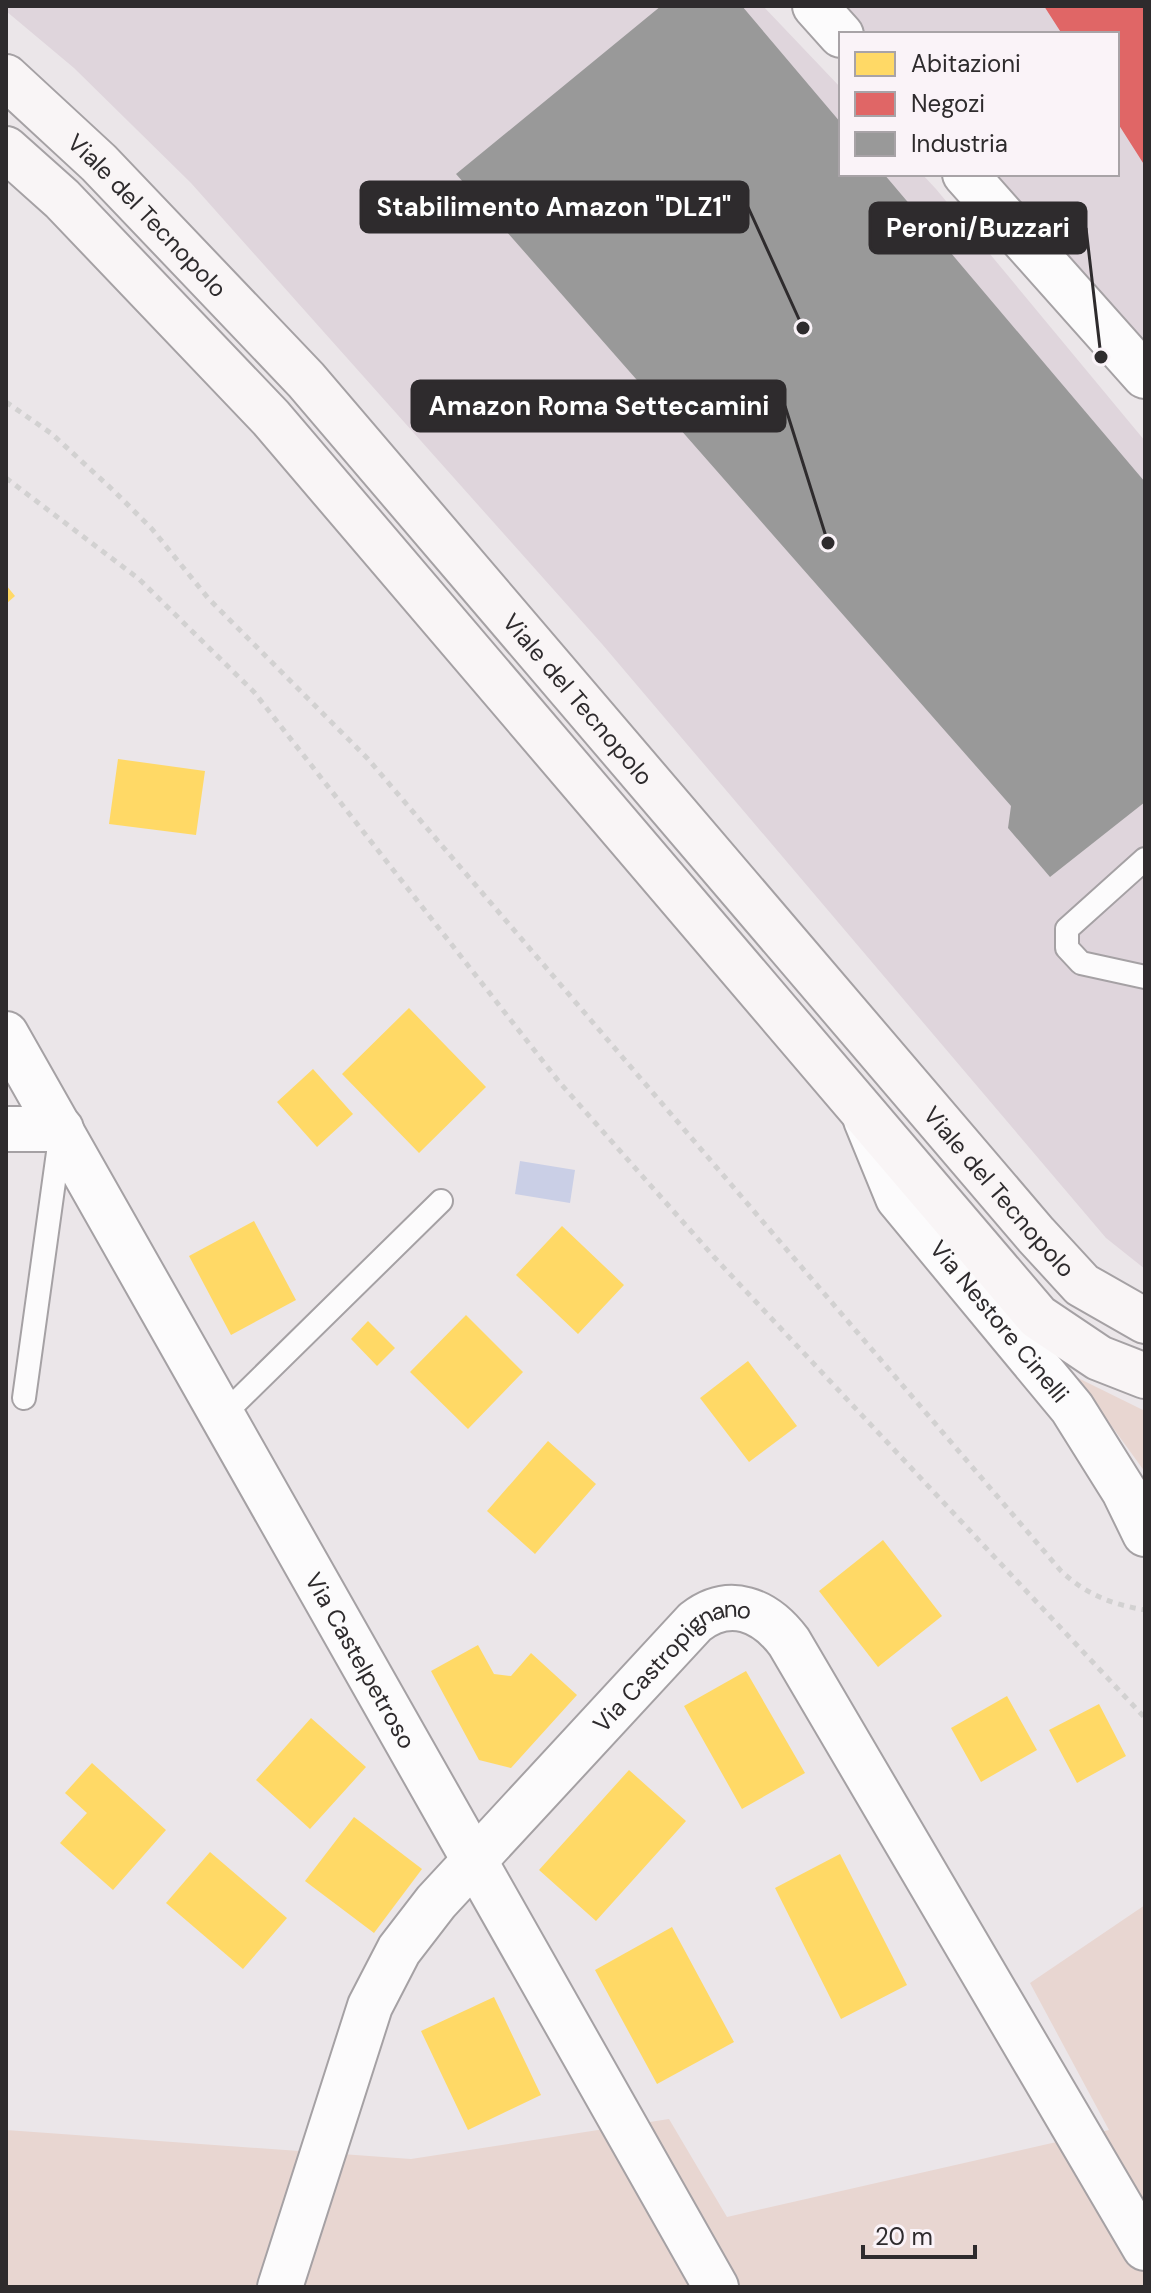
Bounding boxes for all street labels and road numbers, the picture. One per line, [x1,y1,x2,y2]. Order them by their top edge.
street label: Viale del Tecnopolo [61,127,234,304]
street label: Viale del Tecnopolo [496,607,660,791]
street label: Viale del Tecnopolo [917,1099,1082,1283]
street label: Via Nestore Cinelli [924,1233,1076,1409]
street label: Via Castelpetroso [299,1567,423,1754]
street label: Via Castropignano [586,1592,755,1738]

